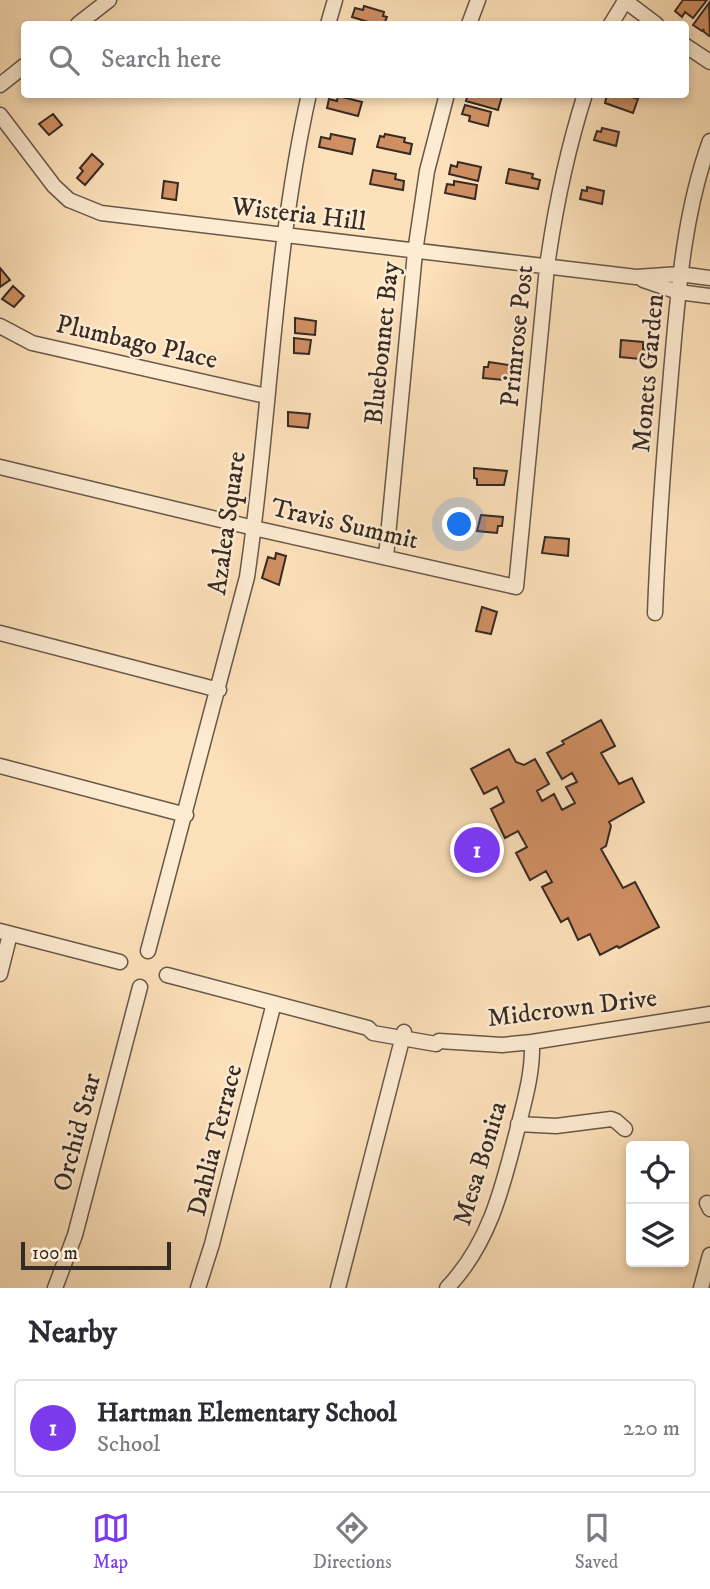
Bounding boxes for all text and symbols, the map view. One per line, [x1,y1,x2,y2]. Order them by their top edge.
search box [21,21,689,98]
icon: search [45,41,83,79]
text: Search here [101,43,221,76]
street label: Wisteria Hill [229,190,368,239]
street label: Bluebonnet Bay [358,259,408,426]
street label: Primrose Post [494,264,541,409]
street label: Monets Garden [625,292,672,454]
street label: Plumbago Place [53,308,221,377]
street label: Azalea Square [201,449,254,597]
street label: Travis Summit [268,491,422,557]
your location [442,507,476,541]
pin: 1 [454,824,500,876]
street label: Midcrown Drive [486,982,659,1035]
street label: Dahlia Terrace [181,1061,250,1220]
street label: Orchid Star [46,1069,109,1195]
street label: Mesa Bonita [446,1097,515,1230]
map controls [626,1141,689,1267]
button: locate [626,1141,689,1204]
button: layers [626,1204,689,1267]
scale bar [21,1239,172,1271]
text: 100 m [32,1242,78,1265]
text: Nearby [28,1315,117,1352]
text: Hartman Elementary School [97,1397,397,1430]
text: 1 [49,1414,57,1443]
text: 220 m [623,1414,680,1443]
text: School [97,1430,160,1459]
tab: Map [92,1509,130,1574]
tab: Directions [313,1509,392,1574]
tab: Saved [575,1509,618,1574]

